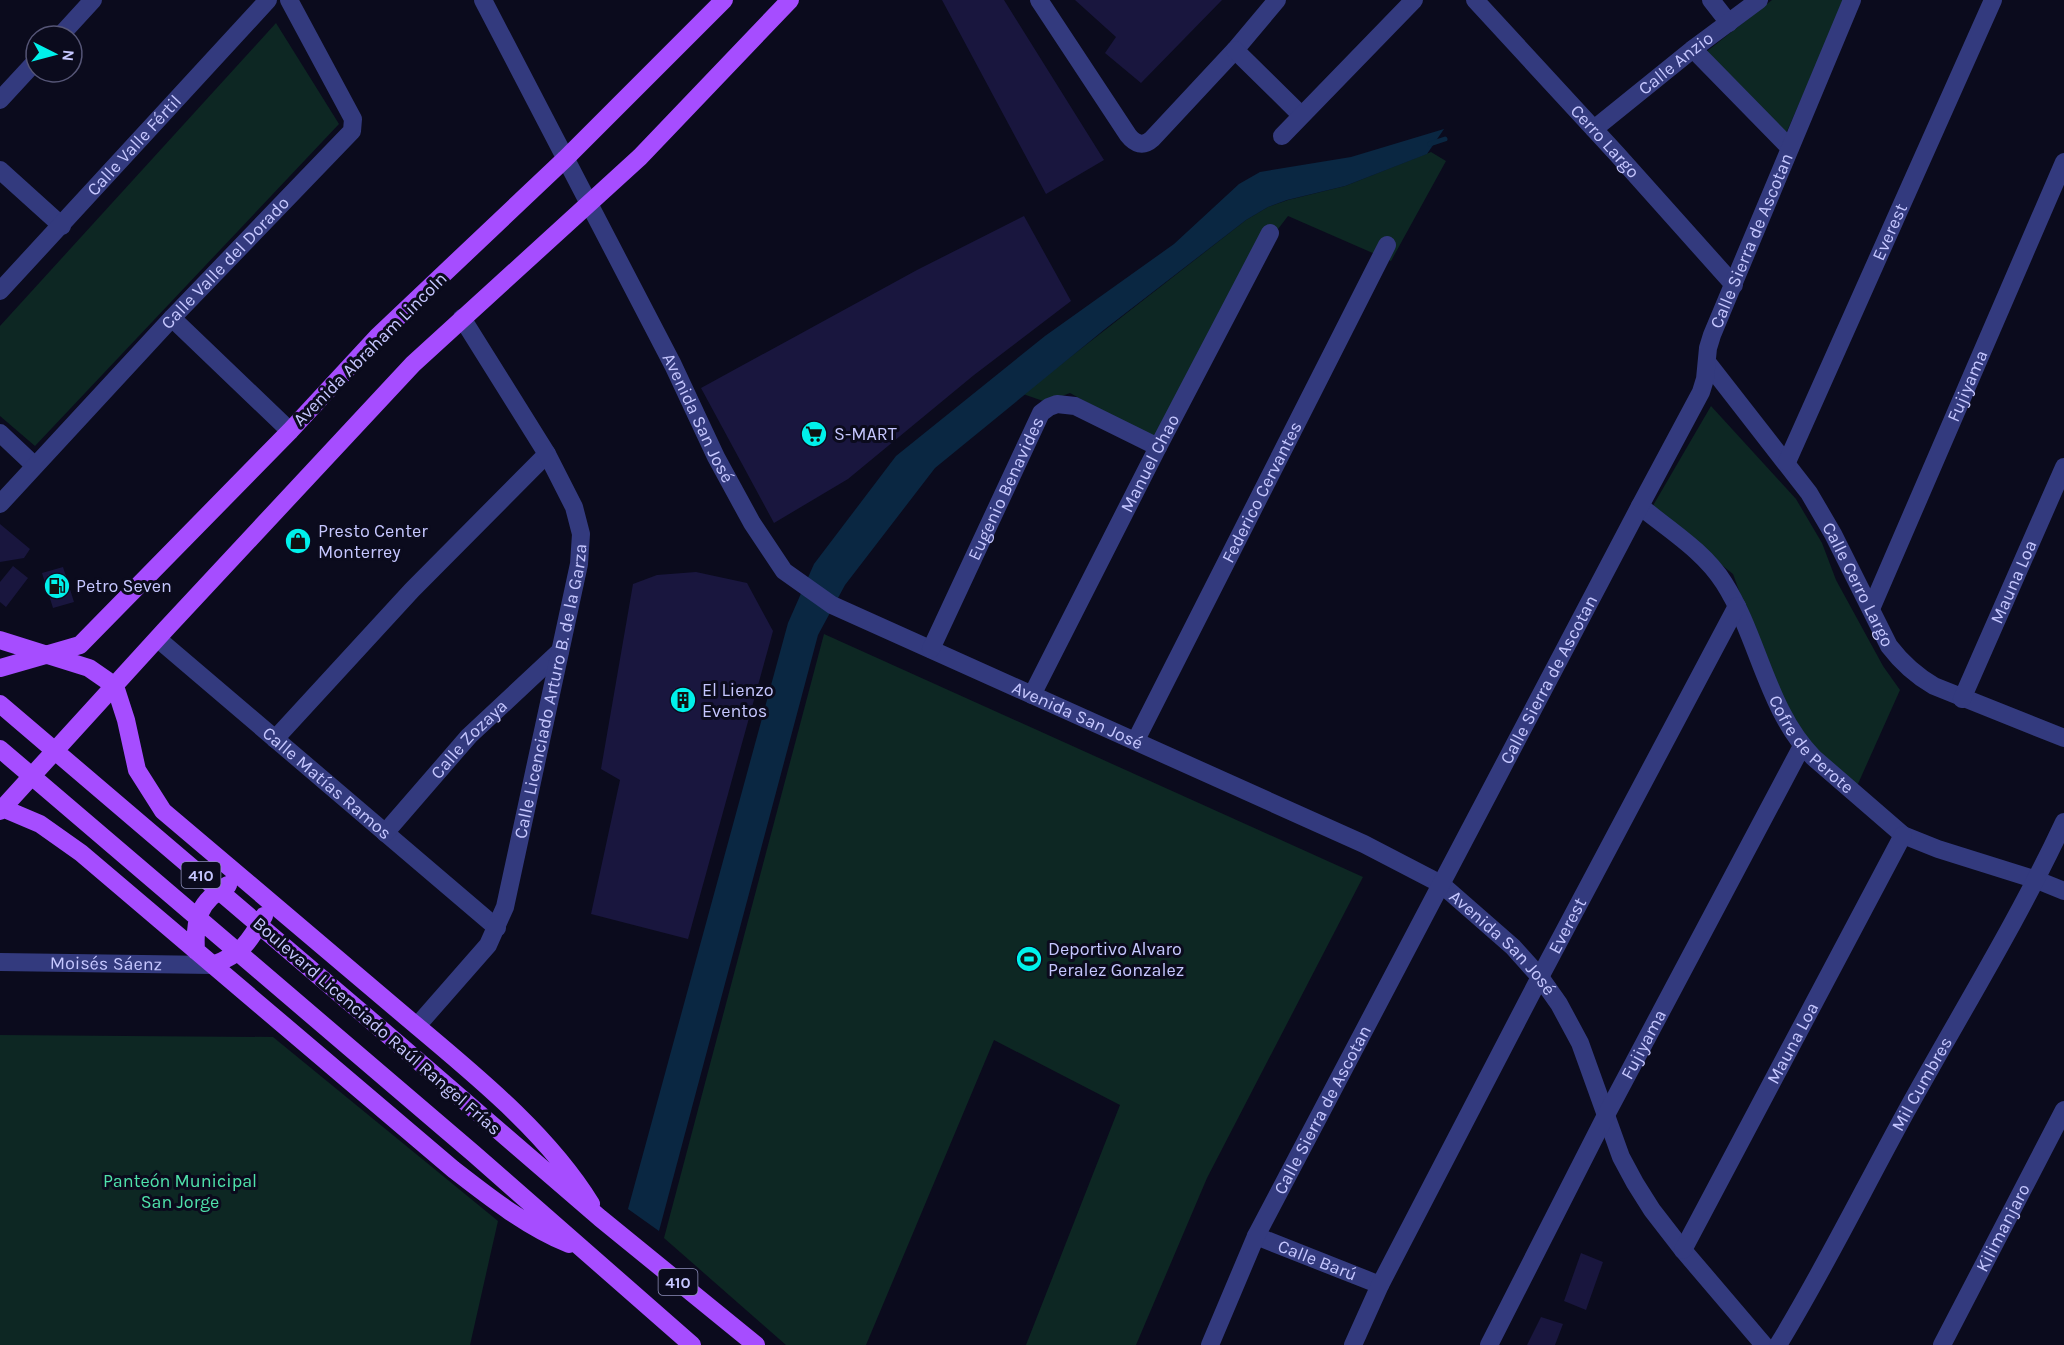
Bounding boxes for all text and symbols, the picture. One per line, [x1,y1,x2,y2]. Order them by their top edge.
north arrow [24,24,84,84]
street label: Calle Anzio [1634,27,1718,100]
text: N [58,49,78,62]
street label: Calle Valle Fértil [82,90,186,200]
street label: Cerro Largo [1566,100,1644,183]
street label: Calle Sierra de Ascotan [1705,150,1798,332]
street label: Calle Valle del Dorado [156,192,294,334]
street label: Everest [1867,200,1912,264]
street label: Avenida Abraham Lincoln [289,268,451,430]
street label: Fujiyama [1942,347,1992,425]
street label: Avenida San José [658,349,739,486]
street label: Manuel Chao [1116,411,1184,516]
street label: Eugenio Benavides [963,413,1049,564]
street label: Federico Cervantes [1217,418,1307,566]
supermarket icon: S-MART [799,419,829,449]
place label: S-MART [834,423,897,445]
street label: Calle Cerro Largo [1818,518,1899,651]
place label: Presto Center Monterrey [318,520,428,563]
shop icon: Presto Center Monterrey [283,526,313,556]
street label: Mauna Loa [1985,537,2042,627]
street label: Calle Licenciado Arturo B. de la Garza [509,543,591,841]
fuel station icon: Petro Seven [42,571,72,601]
place label: Petro Seven [76,575,172,597]
street label: Calle Sierra de Ascotan [1495,591,1602,768]
street label: Avenida San José [1009,676,1147,754]
place label: El Lienzo Eventos [702,679,774,722]
building icon: El Lienzo Eventos [668,685,698,715]
street label: Cofre de Perote [1764,692,1858,798]
street label: Calle Zozaya [426,695,512,783]
street label: Calle Matías Ramos [258,722,396,844]
road number: 410 [182,862,220,888]
street label: Avenida San José [1445,885,1560,1000]
street label: Everest [1543,894,1591,958]
street label: Boulevard Licenciado Raúl Rangel Frías [248,912,506,1140]
place label: Deportivo Alvaro Peralez Gonzalez [1048,938,1184,981]
sports icon: Deportivo Alvaro Peralez Gonzalez [1014,944,1044,974]
street label: Moisés Sáenz [50,952,162,975]
street label: Mauna Loa [1762,999,1823,1088]
street label: Fujiyama [1616,1006,1671,1083]
street label: Calle Sierra de Ascotan [1269,1021,1376,1198]
street label: Mil Cumbres [1887,1033,1957,1135]
park label: Panteón Municipal San Jorge [103,1170,257,1213]
street label: Kilimanjaro [1971,1180,2035,1276]
street label: Calle Barú [1275,1235,1360,1286]
road number: 410 [658,1269,698,1295]

